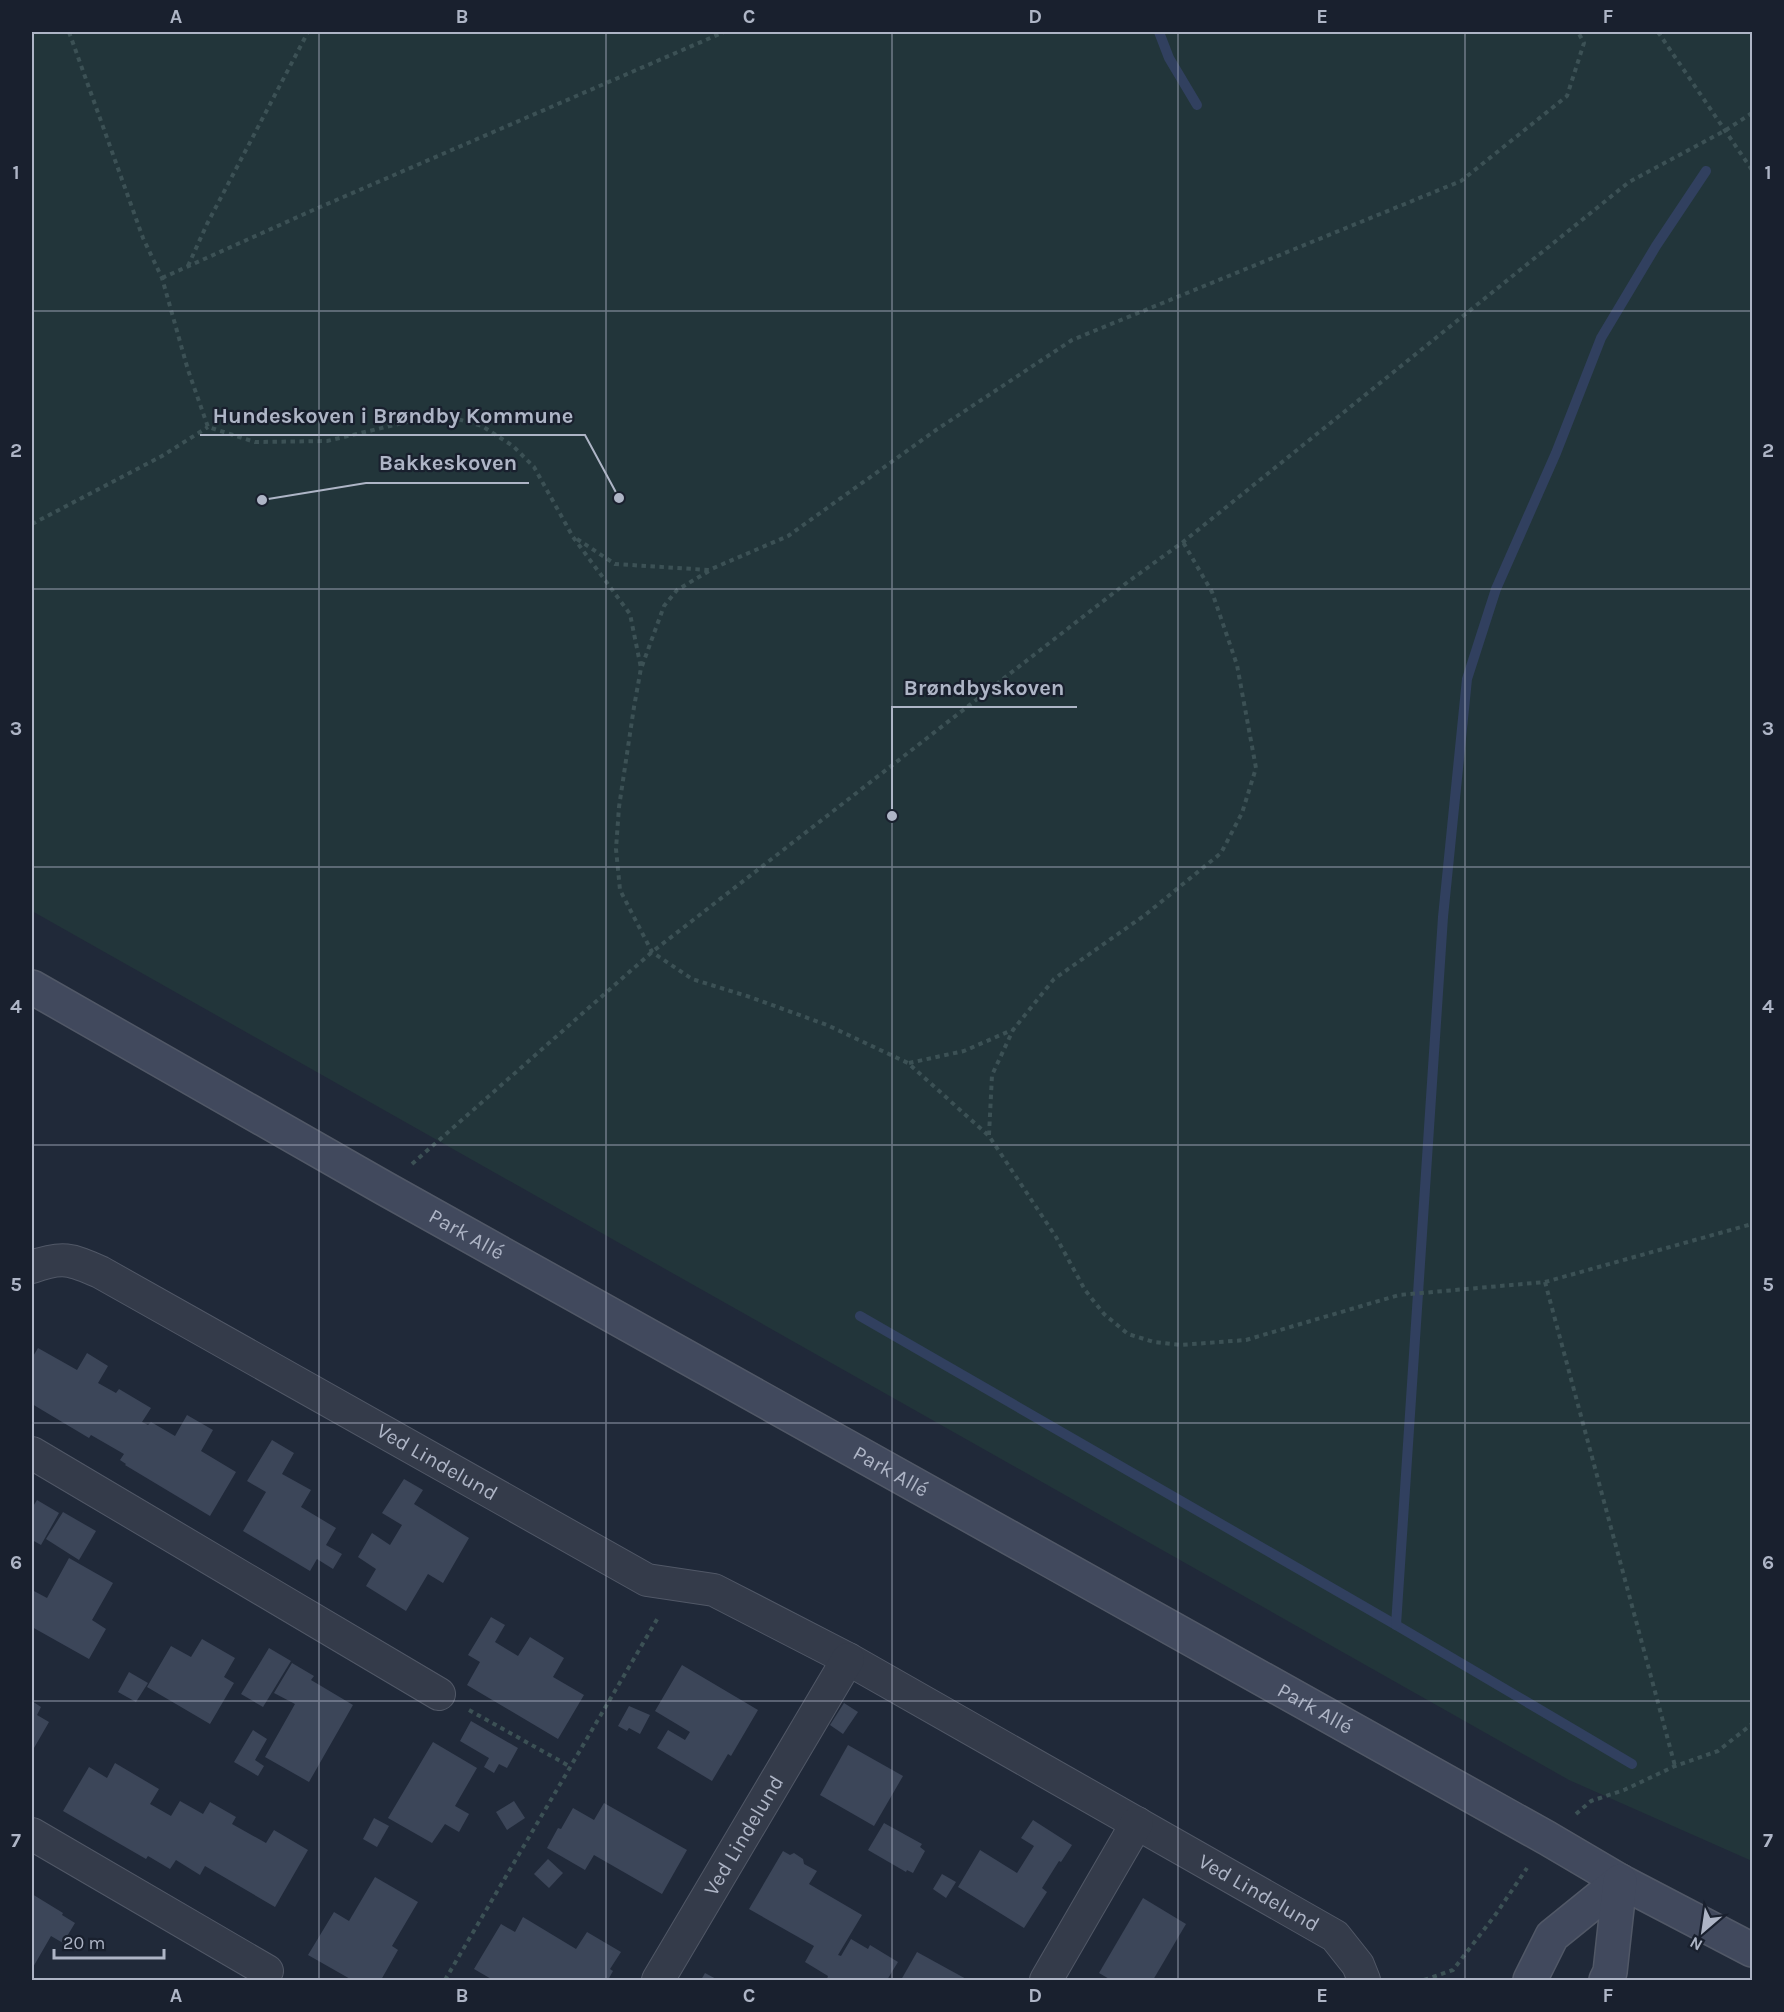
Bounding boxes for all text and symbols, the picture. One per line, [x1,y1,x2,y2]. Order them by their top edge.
text: A [170,5,183,28]
text: B [456,5,468,28]
text: C [743,5,755,28]
text: D [1028,5,1042,28]
text: E [1316,5,1328,28]
text: F [1603,5,1614,28]
text: 1 [12,161,20,184]
text: 1 [1764,161,1772,184]
callout: Hundeskoven i Brøndby Kommune [200,395,585,435]
text: Hundeskoven i Brøndby Kommune [213,403,573,429]
text: 2 [10,439,22,462]
text: 2 [1762,439,1774,462]
callout: Bakkeskoven [366,443,529,483]
text: Bakkeskoven [379,450,517,476]
callout: Brøndbyskoven [892,667,1077,707]
text: Brøndbyskoven [904,675,1065,701]
text: 3 [10,717,22,740]
text: 3 [1762,717,1774,740]
text: 4 [10,995,22,1018]
text: 4 [1762,995,1774,1018]
street label: Park Allé [425,1204,508,1265]
text: 5 [10,1273,22,1296]
text: 5 [1762,1273,1774,1296]
street label: Ved Lindelund [372,1418,502,1506]
street label: Park Allé [849,1441,933,1502]
text: 6 [10,1551,22,1574]
text: 6 [1762,1551,1774,1574]
street label: Park Allé [1273,1678,1357,1739]
street label: Ved Lindelund [699,1771,788,1900]
text: 7 [11,1829,21,1852]
text: 7 [1763,1829,1773,1852]
street label: Ved Lindelund [1194,1849,1324,1937]
north arrow [1673,1901,1733,1961]
scale bar [54,1922,164,1960]
text: 20 m [63,1932,105,1954]
text: N [1686,1933,1706,1955]
text: A [170,1984,183,2007]
text: B [456,1984,468,2007]
text: C [743,1984,755,2007]
text: D [1028,1984,1042,2007]
text: E [1316,1984,1328,2007]
text: F [1603,1984,1614,2007]

